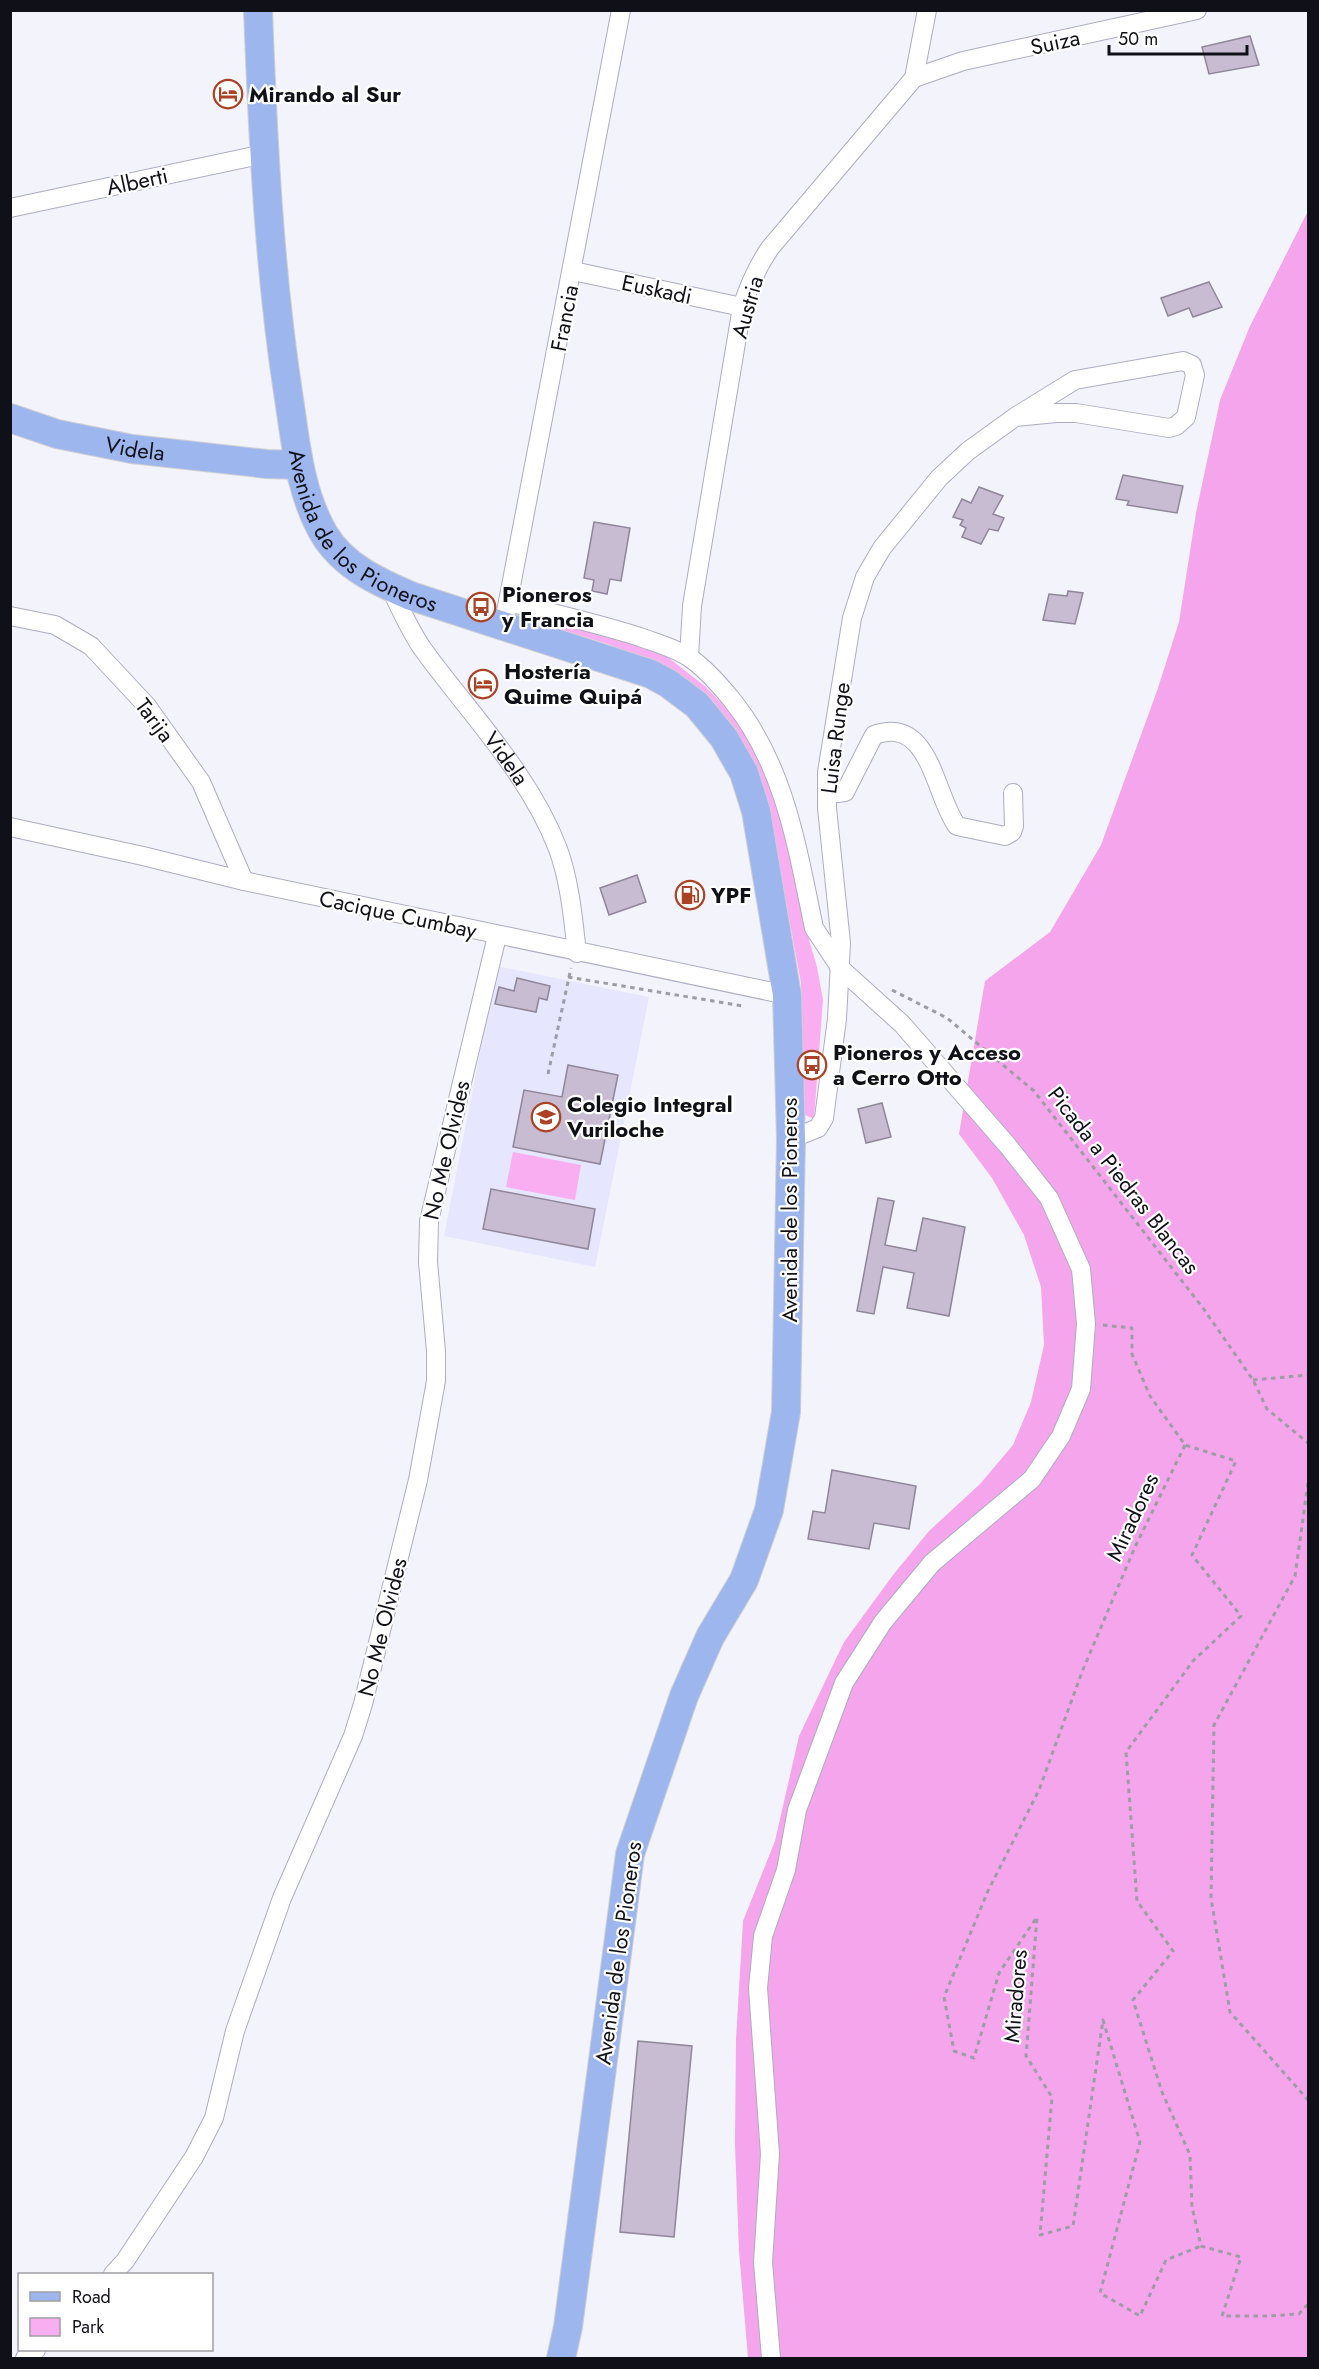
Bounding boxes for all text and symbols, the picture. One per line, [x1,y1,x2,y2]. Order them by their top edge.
scale bar [1109,18,1247,56]
street label: Suiza [1027,21,1083,63]
text: 50 m [1118,26,1158,52]
hotel icon: Mirando al Sur [212,78,244,110]
place label: Mirando al Sur [249,78,401,110]
street label: Alberti [103,159,171,203]
street label: Euskadi [619,266,695,312]
street label: Austria [723,272,771,342]
street label: Francia [542,282,586,354]
street label: Videla [102,428,166,469]
street label: Avenida de los Pioneros [281,447,442,620]
place label: Pioneros y Francia [501,578,594,635]
bus stop icon: Pioneros y Francia [465,591,497,623]
place label: Hostería Quime Quipá [504,655,642,712]
hotel icon: Hostería Quime Quipá [467,668,499,700]
street label: Luisa Runge [812,680,858,796]
street label: Tarija [128,691,182,749]
street label: Videla [476,724,537,792]
fuel station icon: YPF [674,879,706,911]
place label: YPF [710,879,751,911]
street label: Cacique Cumbay [316,882,480,946]
place label: Pioneros y Acceso a Cerro Otto [833,1036,1021,1093]
bus stop icon: Pioneros y Acceso a Cerro Otto [796,1049,828,1081]
street label: No Me Olvides [414,1077,478,1223]
street label: Picada a Piedras Blancas [1040,1079,1208,1281]
place label: Colegio Integral Vuriloche [566,1088,733,1145]
street label: Avenida de los Pioneros [773,1097,805,1322]
school or university icon: Colegio Integral Vuriloche [530,1101,562,1133]
street label: Miradores [1098,1468,1166,1566]
street label: No Me Olvides [349,1554,415,1700]
street label: Avenida de los Pioneros [587,1839,650,2067]
street label: Miradores [995,1948,1035,2044]
legend [18,2273,213,2351]
text: Road [72,2284,111,2310]
text: Park [72,2314,104,2340]

